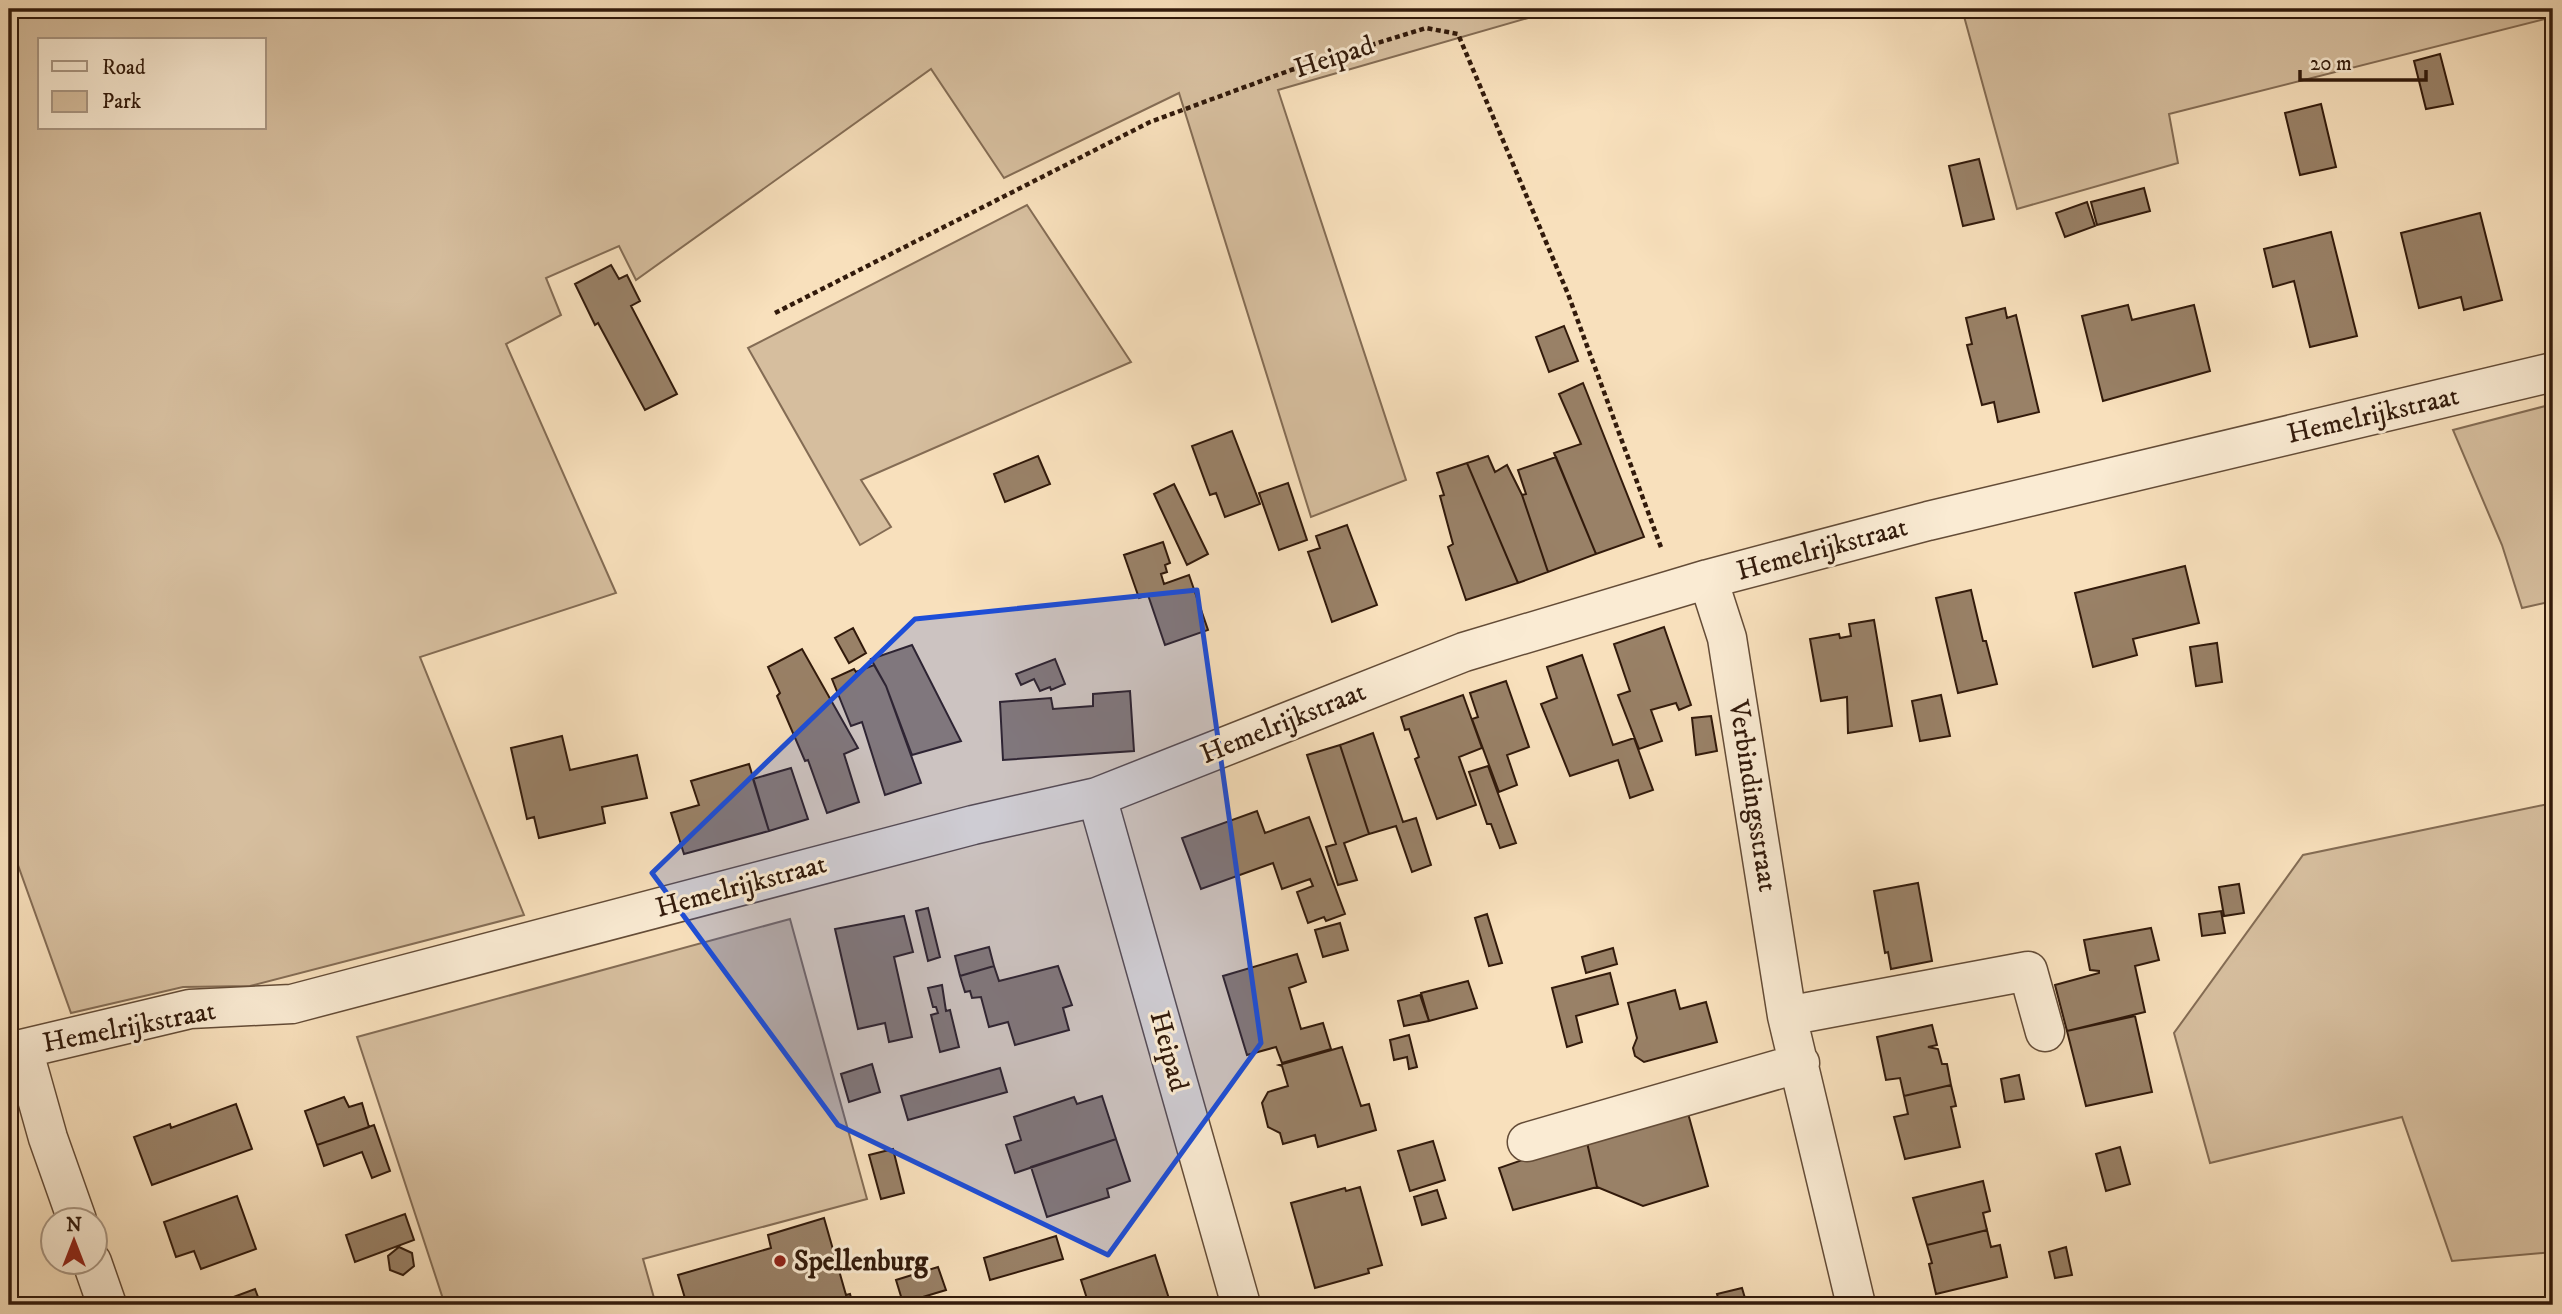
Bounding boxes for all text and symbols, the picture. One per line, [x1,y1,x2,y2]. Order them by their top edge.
street label: Heipad [1290,28,1378,86]
legend [38,38,266,130]
scale bar [2300,38,2426,82]
text: 20 m [2310,51,2352,77]
text: Road [102,55,146,81]
text: Park [102,89,142,115]
street label: Hemelrijkstraat [2284,378,2462,452]
street label: Hemelrijkstraat [1733,509,1911,589]
street label: Hemelrijkstraat [1195,674,1371,772]
street label: Verbindingsstraat [1720,697,1785,894]
street label: Hemelrijkstraat [652,846,830,926]
street label: Hemelrijkstraat [40,993,218,1061]
street label: Heipad [1142,1007,1196,1095]
north arrow [38,1206,108,1276]
text: N [66,1214,82,1237]
place label: Spellenburg [794,1244,929,1279]
marker: Spellenburg [772,1253,788,1269]

